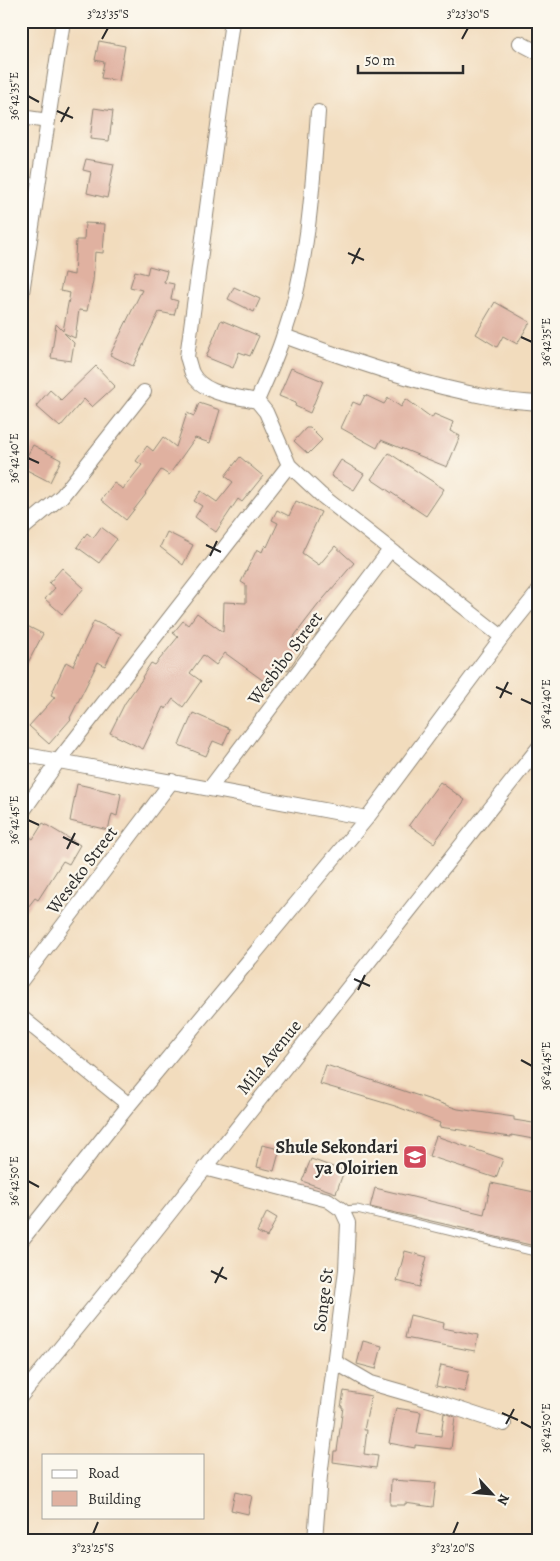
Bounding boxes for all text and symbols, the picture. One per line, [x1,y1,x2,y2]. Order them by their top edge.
text: 3°23'35"S [87,6,129,22]
text: 3°23'30"S [447,6,489,22]
scale bar [358,42,462,74]
text: 50 m [365,50,395,70]
text: 36°42'35"E [6,72,22,120]
text: 36°42'35"E [538,318,554,366]
text: 36°42'40"E [6,433,22,483]
street label: Wesbibo Street [241,606,328,710]
text: 36°42'40"E [538,679,554,729]
text: 36°42'45"E [6,796,22,844]
street label: Weseko Street [40,821,123,920]
street label: Mila Avenue [231,1014,307,1100]
text: 36°42'45"E [538,1042,554,1090]
place label: Shule Sekondari ya Oloirien [276,1135,398,1180]
school or university icon: Shule Sekondari ya Oloirien [402,1144,428,1170]
text: 36°42'50"E [6,1156,22,1206]
street label: Songe St [307,1267,339,1333]
text: 36°42'50"E [538,1403,554,1453]
legend [42,1454,205,1518]
text: Road [88,1463,120,1483]
north arrow [468,1468,518,1518]
text: Building [88,1489,141,1509]
text: N [492,1491,514,1508]
text: 3°23'25"S [72,1540,114,1556]
text: 3°23'20"S [431,1540,475,1556]

